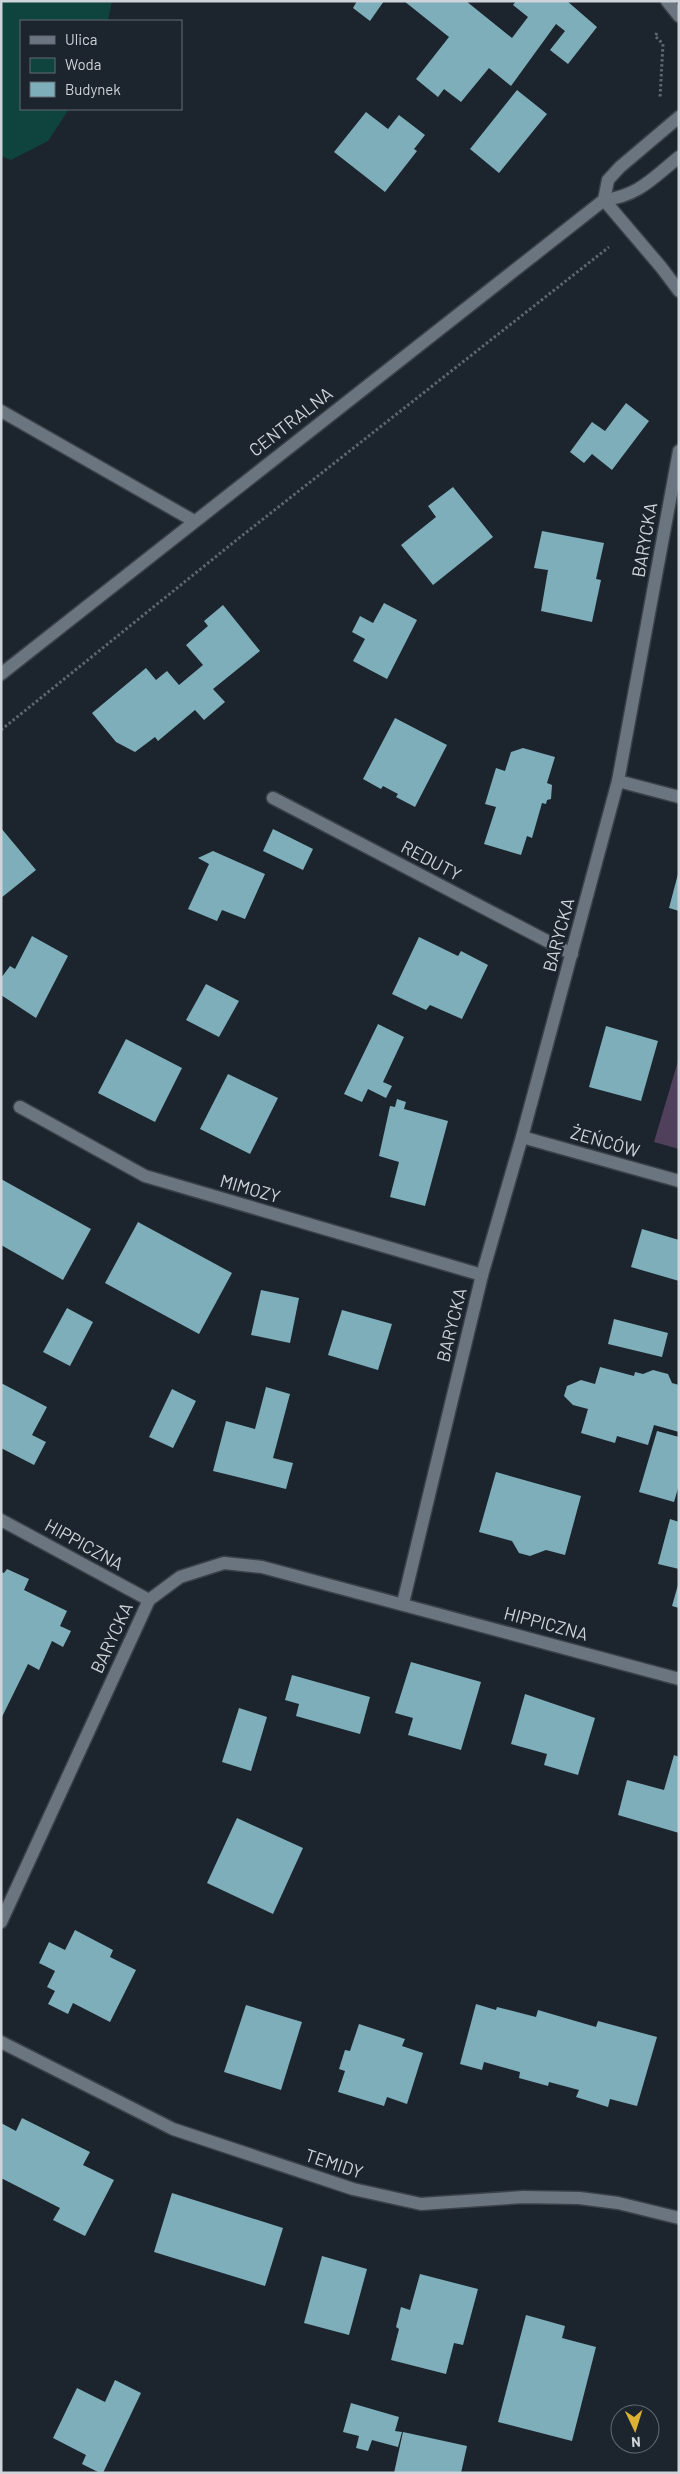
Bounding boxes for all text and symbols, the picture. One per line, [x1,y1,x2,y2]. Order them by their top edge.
legend [20,20,182,110]
text: Ulica [65,30,97,48]
text: Woda [65,55,101,73]
text: Budynek [65,80,121,98]
street label: CENTRALNA [244,382,337,461]
street label: BARYCKA [627,501,661,579]
street label: REDUTY [398,835,465,885]
street label: BARYCKA [538,895,578,974]
street label: ŻEŃCÓW [568,1121,642,1161]
street label: MIMOZY [218,1169,283,1207]
street label: BARYCKA [431,1285,471,1364]
street label: HIPPICZNA [41,1514,128,1575]
street label: BARYCKA [85,1599,137,1677]
street label: HIPPICZNA [502,1601,591,1645]
street label: TEMIDY [303,2143,366,2183]
north arrow [610,2404,660,2454]
text: N [631,2434,641,2451]

